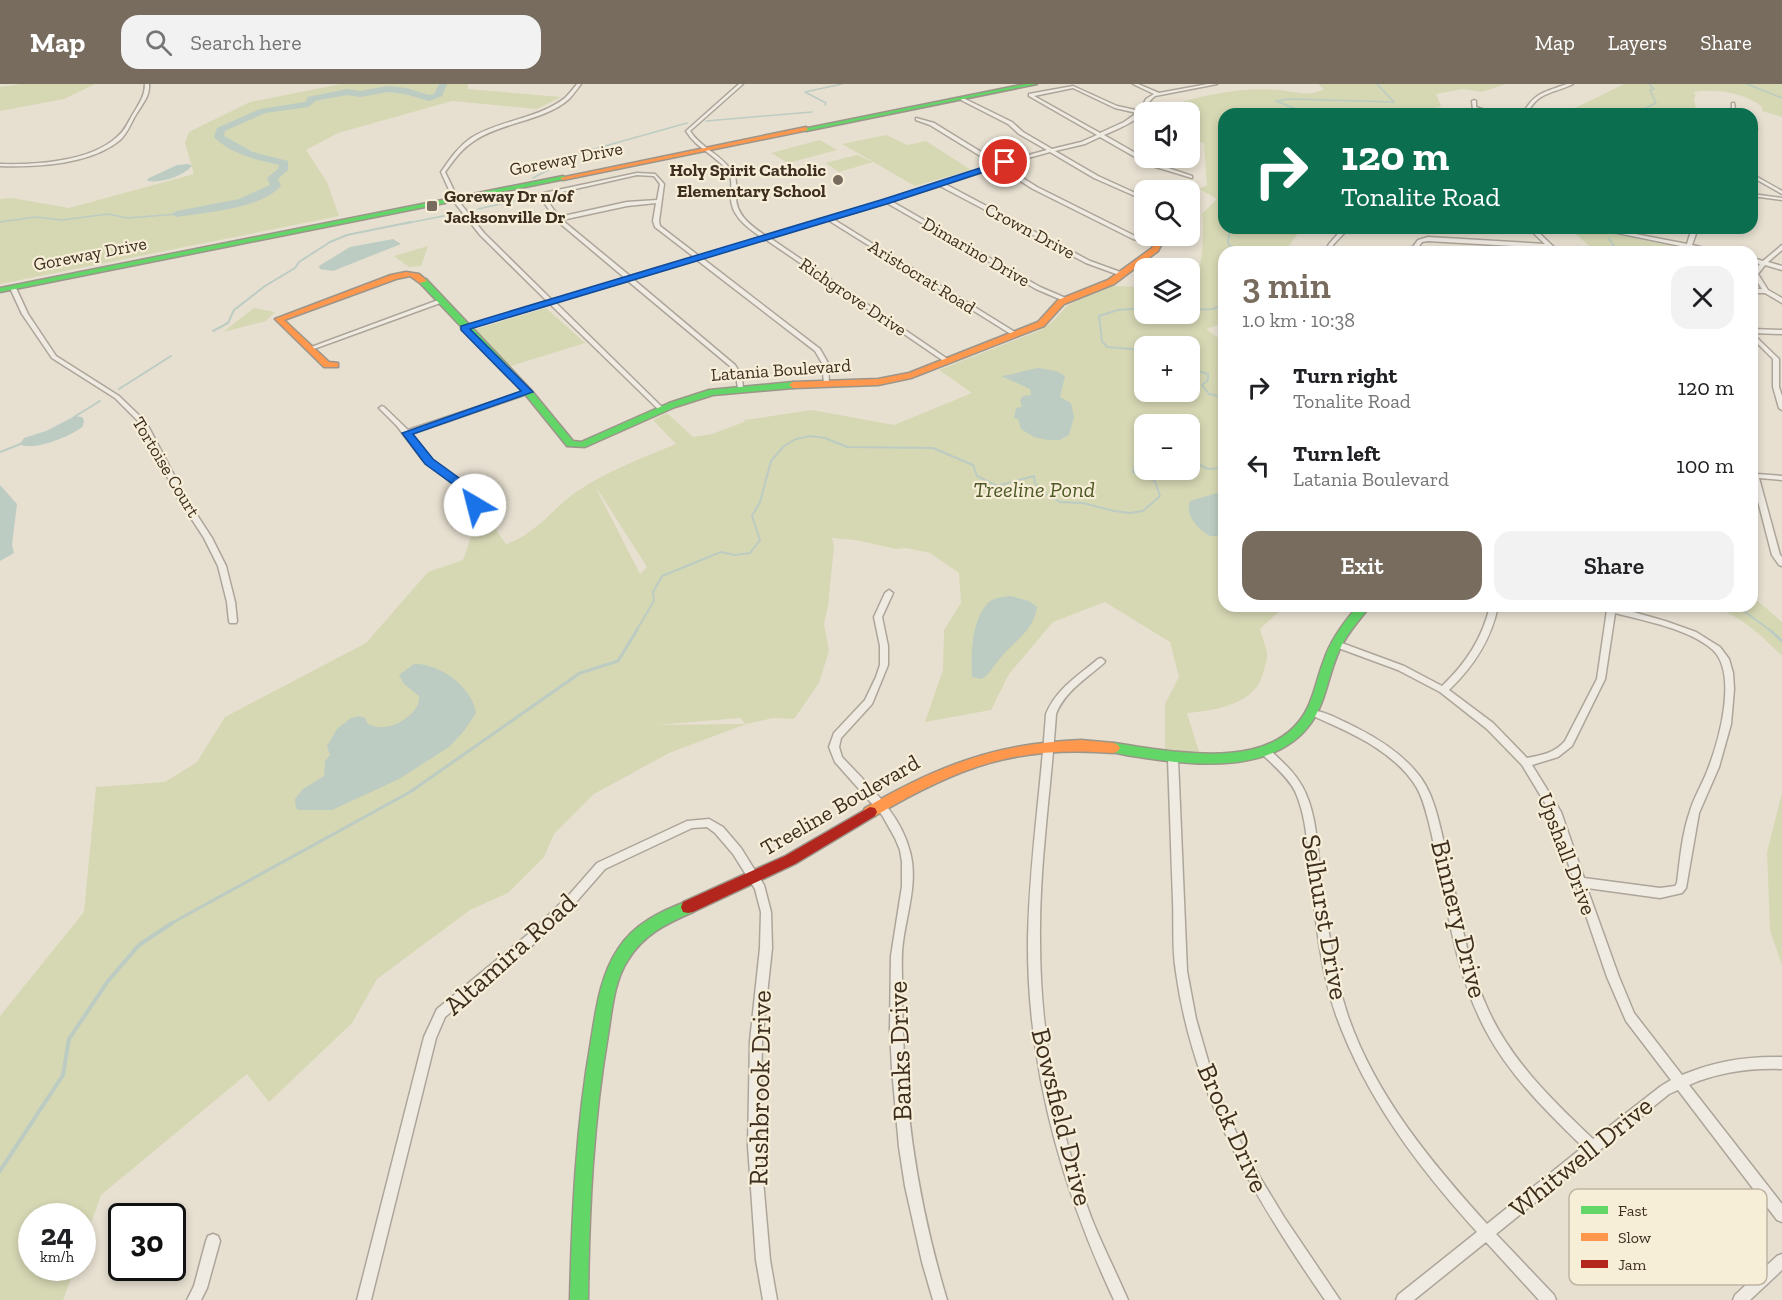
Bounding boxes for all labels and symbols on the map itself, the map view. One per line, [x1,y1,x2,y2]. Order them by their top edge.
pin [979,136,1030,187]
street label: Goreway Drive [508,137,624,181]
place label: Holy Spirit Catholic Elementary School [670,159,827,202]
marker: Holy Spirit Catholic Elementary School [831,173,845,187]
place label: Goreway Dr n/of Jacksonville Dr [444,185,575,228]
street label: Crown Drive [981,198,1079,264]
marker: Goreway Dr n/of Jacksonville Dr [425,199,439,213]
street label: Dimarino Drive [918,212,1034,292]
street label: Goreway Drive [32,232,148,276]
street label: Aristocrat Road [864,235,980,319]
street label: Richgrove Drive [795,253,911,341]
street label: Latania Boulevard [710,354,852,386]
street label: Tortoise Court [127,413,205,522]
position arrow [443,473,507,537]
park label: Treeline Pond [973,476,1095,503]
street label: Treeline Boulevard [756,749,924,861]
street label: Upshall Drive [1531,789,1603,919]
street label: Selhurst Drive [1295,832,1355,1002]
street label: Binnery Drive [1424,837,1494,1001]
street label: Altamira Road [437,886,583,1022]
street label: Banks Drive [882,980,918,1122]
street label: Rushbrook Drive [742,990,778,1186]
street label: Bowsfield Drive [1024,1025,1100,1209]
street label: Brock Drive [1190,1059,1276,1197]
street label: Whitwell Drive [1503,1089,1659,1225]
legend [1569,1189,1767,1285]
text: Fast [1618,1201,1647,1220]
speed limit sign: 30 [108,1203,186,1281]
text: Slow [1618,1228,1652,1247]
text: Jam [1618,1255,1647,1274]

